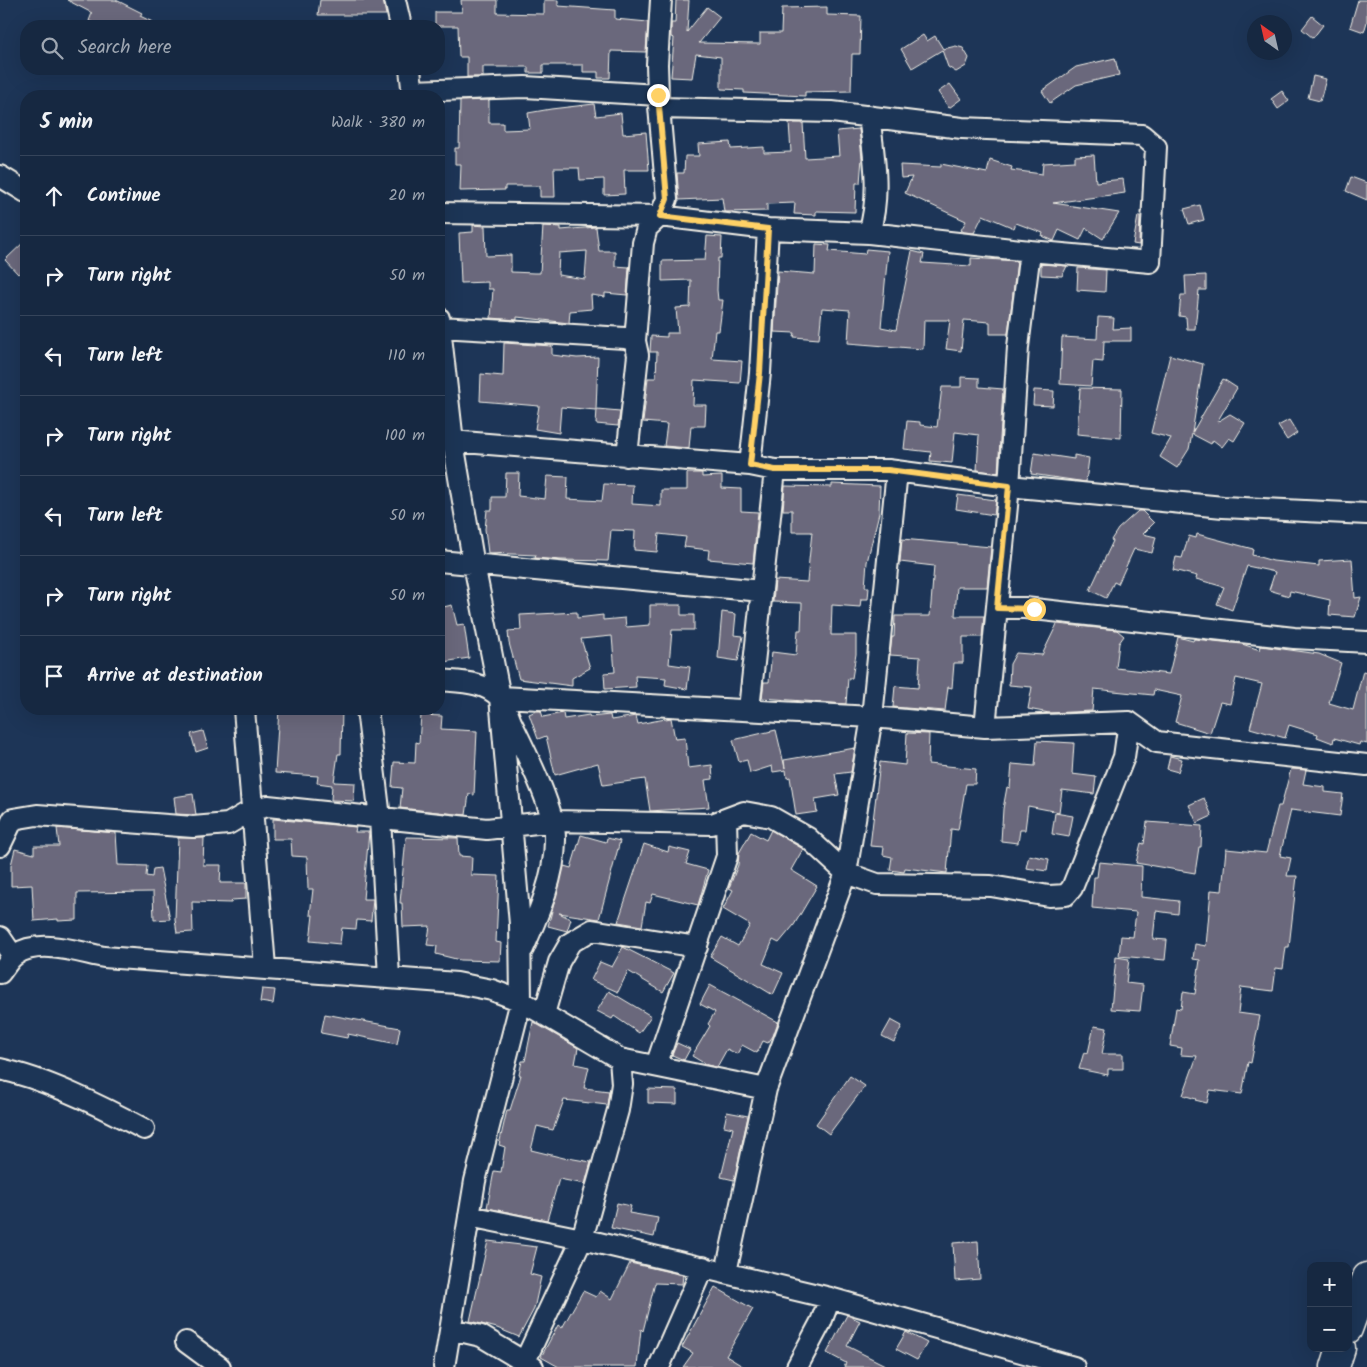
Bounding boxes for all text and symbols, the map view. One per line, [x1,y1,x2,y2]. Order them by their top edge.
north arrow [1247,15,1292,60]
search box [20,20,445,75]
text: Search here [78,33,172,63]
icon: search [38,34,66,62]
route end [647,84,670,107]
text: 5 min [40,106,93,139]
text: Walk · 380 m [331,110,425,135]
text: Continue [87,181,160,211]
icon: ahead [40,182,68,210]
text: 20 m [389,183,425,208]
text: Turn right [87,261,172,291]
icon: right [40,262,68,290]
text: 50 m [389,263,425,288]
text: Turn left [87,341,162,371]
icon: left [40,342,68,370]
text: 110 m [388,343,425,368]
text: Turn right [87,421,172,451]
icon: right [40,422,68,450]
text: 100 m [385,423,425,448]
text: Turn left [87,501,162,531]
icon: left [40,502,68,530]
text: 50 m [389,503,425,528]
text: Turn right [87,581,172,611]
icon: right [40,582,68,610]
text: 50 m [389,583,425,608]
route start [1023,598,1046,621]
text: Arrive at destination [87,661,263,691]
icon: arrive [40,662,68,690]
map controls [1307,1262,1352,1352]
button: + [1307,1262,1352,1307]
button: − [1307,1307,1352,1352]

